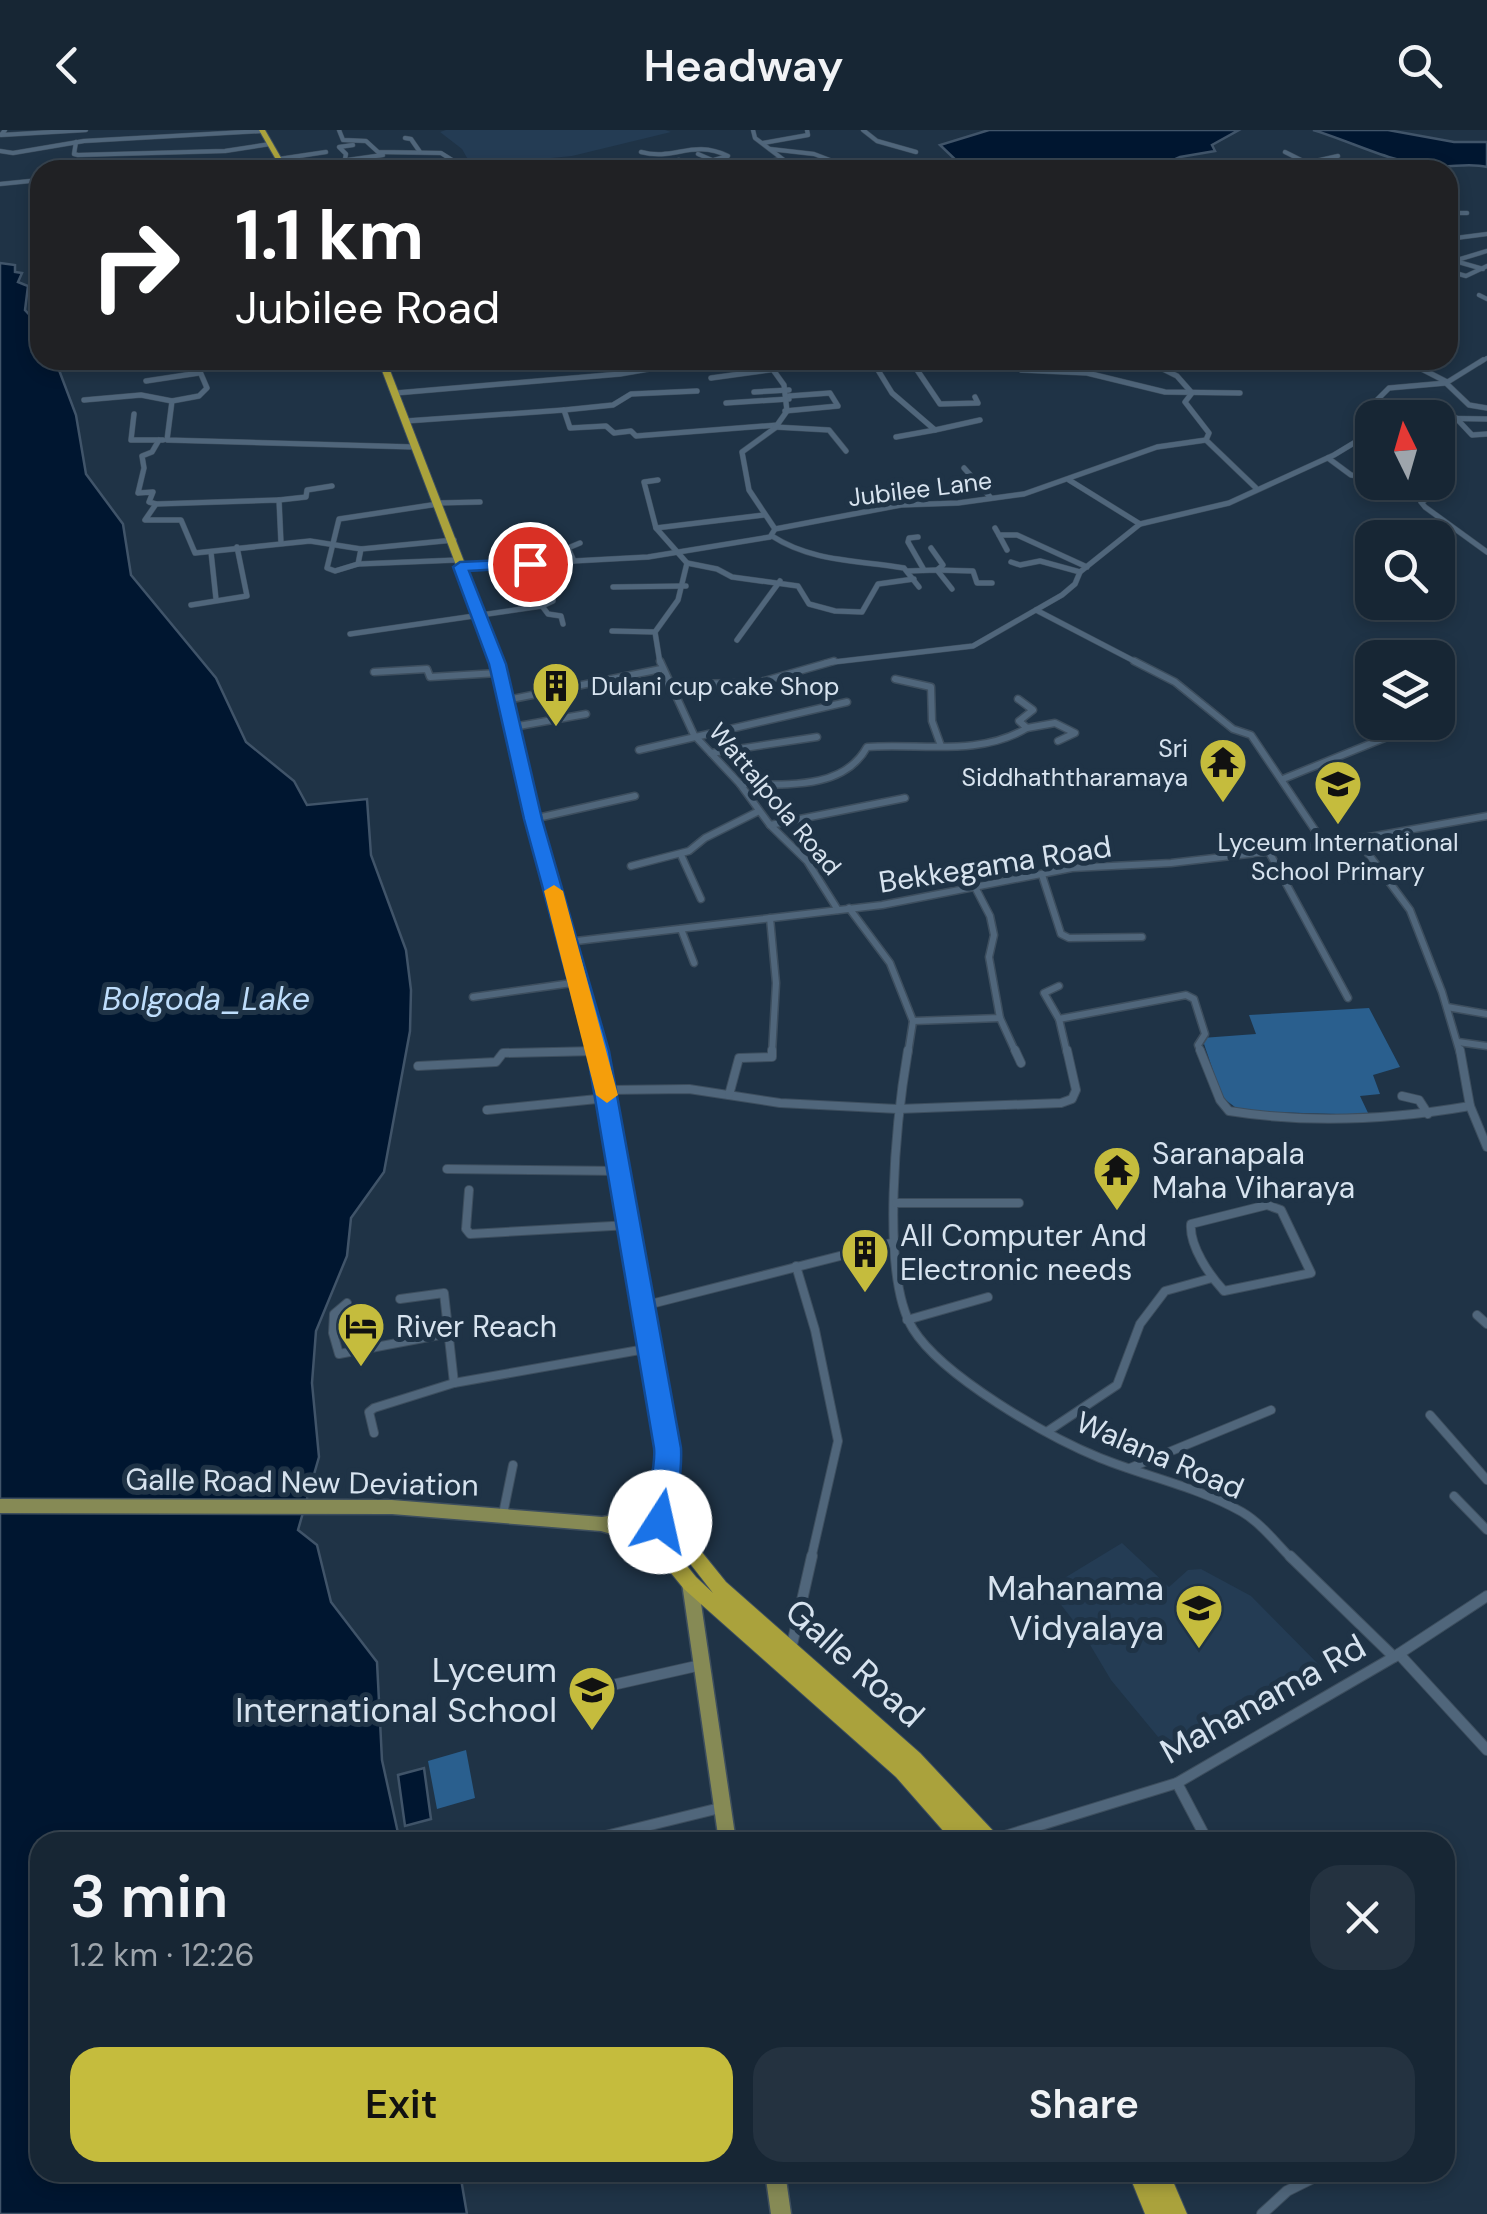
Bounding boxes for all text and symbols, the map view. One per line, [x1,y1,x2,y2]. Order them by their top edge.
text: Headway [644,36,843,95]
icon: back [40,38,95,93]
icon: search [1392,38,1447,93]
text: 1.1 km [235,190,424,281]
icon: right [70,200,200,330]
text: Jubilee Road [235,278,500,337]
north arrow [1355,400,1455,500]
map controls [1355,400,1455,740]
street label: Jubilee Lane [846,464,994,514]
button: search [1355,520,1455,620]
pin [488,522,573,607]
icon: arrive [503,537,558,592]
button: layers [1355,640,1455,740]
building icon: Dulani cup cake Shop [530,660,582,728]
place label: Dulani cup cake Shop [591,670,839,703]
street label: Wattalpola Road [701,716,849,882]
place label: Sri Siddhaththaramaya [961,732,1188,794]
temple icon: Sri Siddhaththaramaya [1197,736,1249,804]
school or university icon: Lyceum International School Primary [1312,758,1364,826]
street label: Bekkegama Road [876,826,1114,902]
place label: Lyceum International School Primary [1218,826,1458,888]
water label: Bolgoda_Lake [102,978,310,1020]
place label: Saranapala Maha Viharaya [1152,1134,1355,1207]
temple icon: Saranapala Maha Viharaya [1091,1144,1143,1212]
place label: All Computer And Electronic needs [900,1216,1147,1289]
building icon: All Computer And Electronic needs [839,1226,891,1294]
hotel icon: River Reach [335,1300,387,1368]
place label: River Reach [396,1307,557,1346]
street label: Walana Road [1070,1402,1250,1508]
street label: Galle Road New Deviation [125,1459,479,1505]
position arrow [608,1470,712,1574]
place label: Mahanama Vidyalaya [987,1565,1164,1651]
school or university icon: Mahanama Vidyalaya [1173,1582,1225,1650]
street label: Galle Road [776,1588,934,1738]
street label: Mahanama Rd [1152,1624,1374,1774]
place label: Lyceum International School [235,1647,557,1733]
school or university icon: Lyceum International School [566,1664,618,1732]
text: 3 min [70,1857,228,1936]
button: close [1310,1865,1415,1970]
text: 1.2 km · 12:26 [70,1934,255,1976]
button: Exit [70,2047,733,2162]
button: Share [753,2047,1415,2162]

